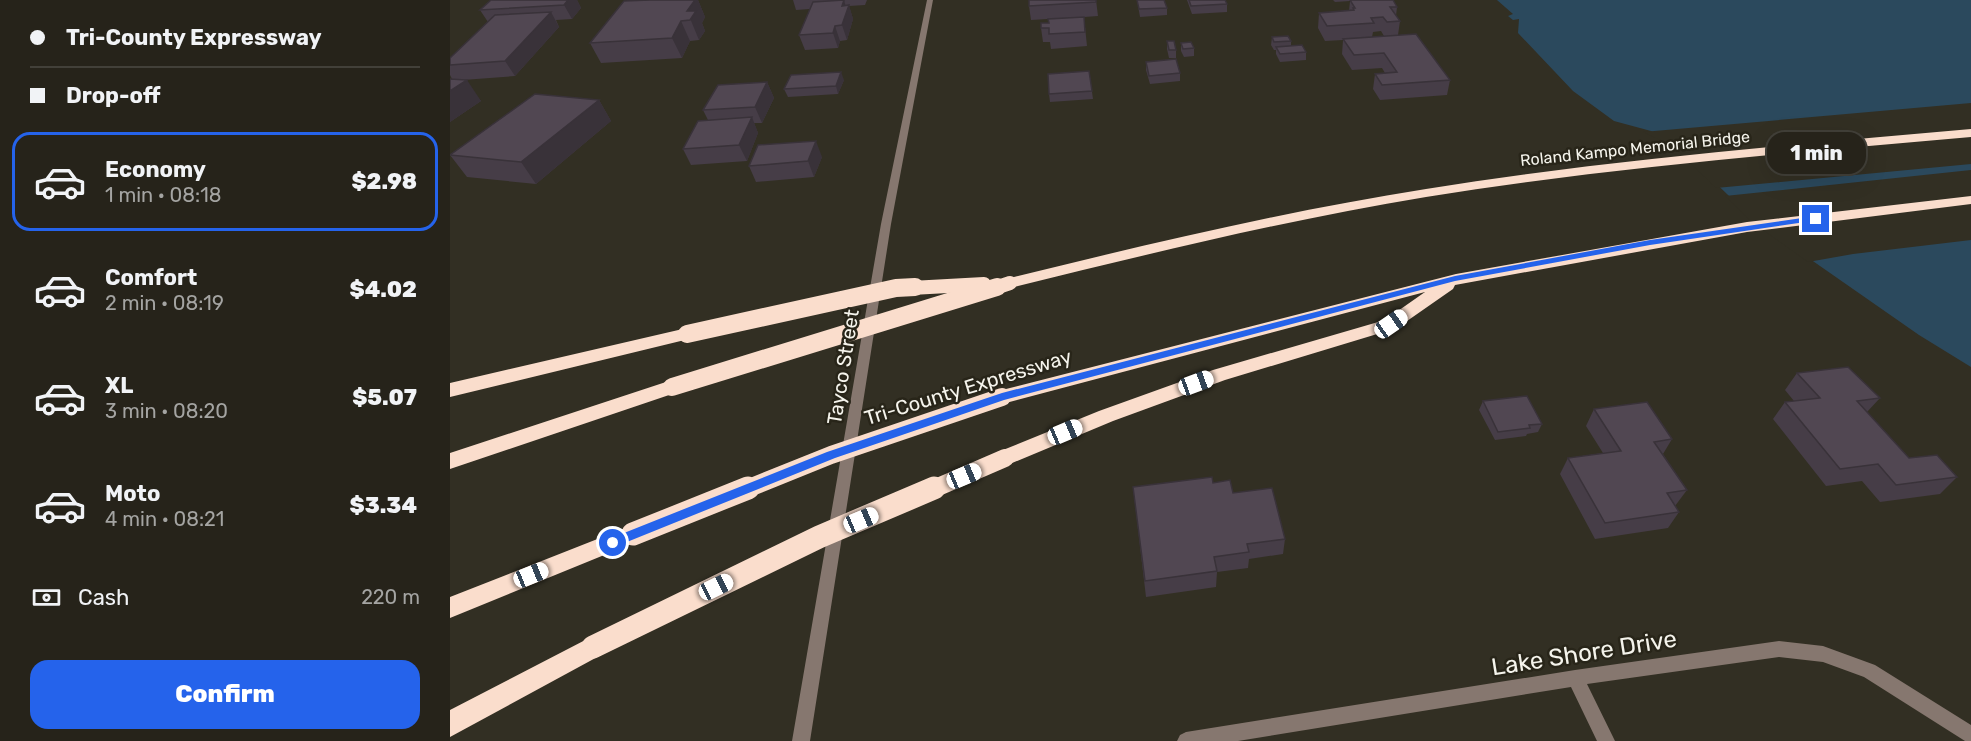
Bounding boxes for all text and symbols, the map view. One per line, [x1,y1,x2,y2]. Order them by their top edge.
text: Tri-County Expressway [66,24,322,51]
text: Drop-off [66,82,161,109]
street label: Roland Kampo Memorial Bridge [1519,127,1751,170]
callout: 1 min [1766,132,1866,174]
text: 1 min [1790,141,1843,165]
icon: car [33,155,87,209]
text: Economy [105,156,206,183]
text: $2.98 [351,168,417,195]
text: 1 min · 08:18 [105,183,221,207]
route end [1802,205,1829,232]
icon: car [33,263,87,317]
text: Comfort [105,264,197,291]
text: $4.02 [350,276,417,303]
text: 2 min · 08:19 [105,291,224,315]
car [1371,306,1411,342]
street label: Tayco Street [822,307,864,426]
street label: Tri-County Expressway [862,344,1074,430]
car [1176,368,1216,398]
icon: car [33,371,87,425]
text: XL [105,372,133,399]
text: $5.07 [352,384,417,411]
text: 3 min · 08:20 [105,399,228,423]
car [1045,417,1085,447]
car [944,461,984,491]
icon: car [33,479,87,533]
text: Moto [105,480,160,507]
text: $3.34 [350,492,417,519]
car [841,505,881,535]
text: 4 min · 08:21 [105,507,224,531]
route start [599,529,626,556]
car [511,560,551,590]
car [696,571,736,603]
icon: cash [30,581,63,614]
text: Cash [78,584,129,611]
text: 220 m [361,585,420,609]
street label: Lake Shore Drive [1489,625,1679,681]
button: Confirm [30,660,420,729]

